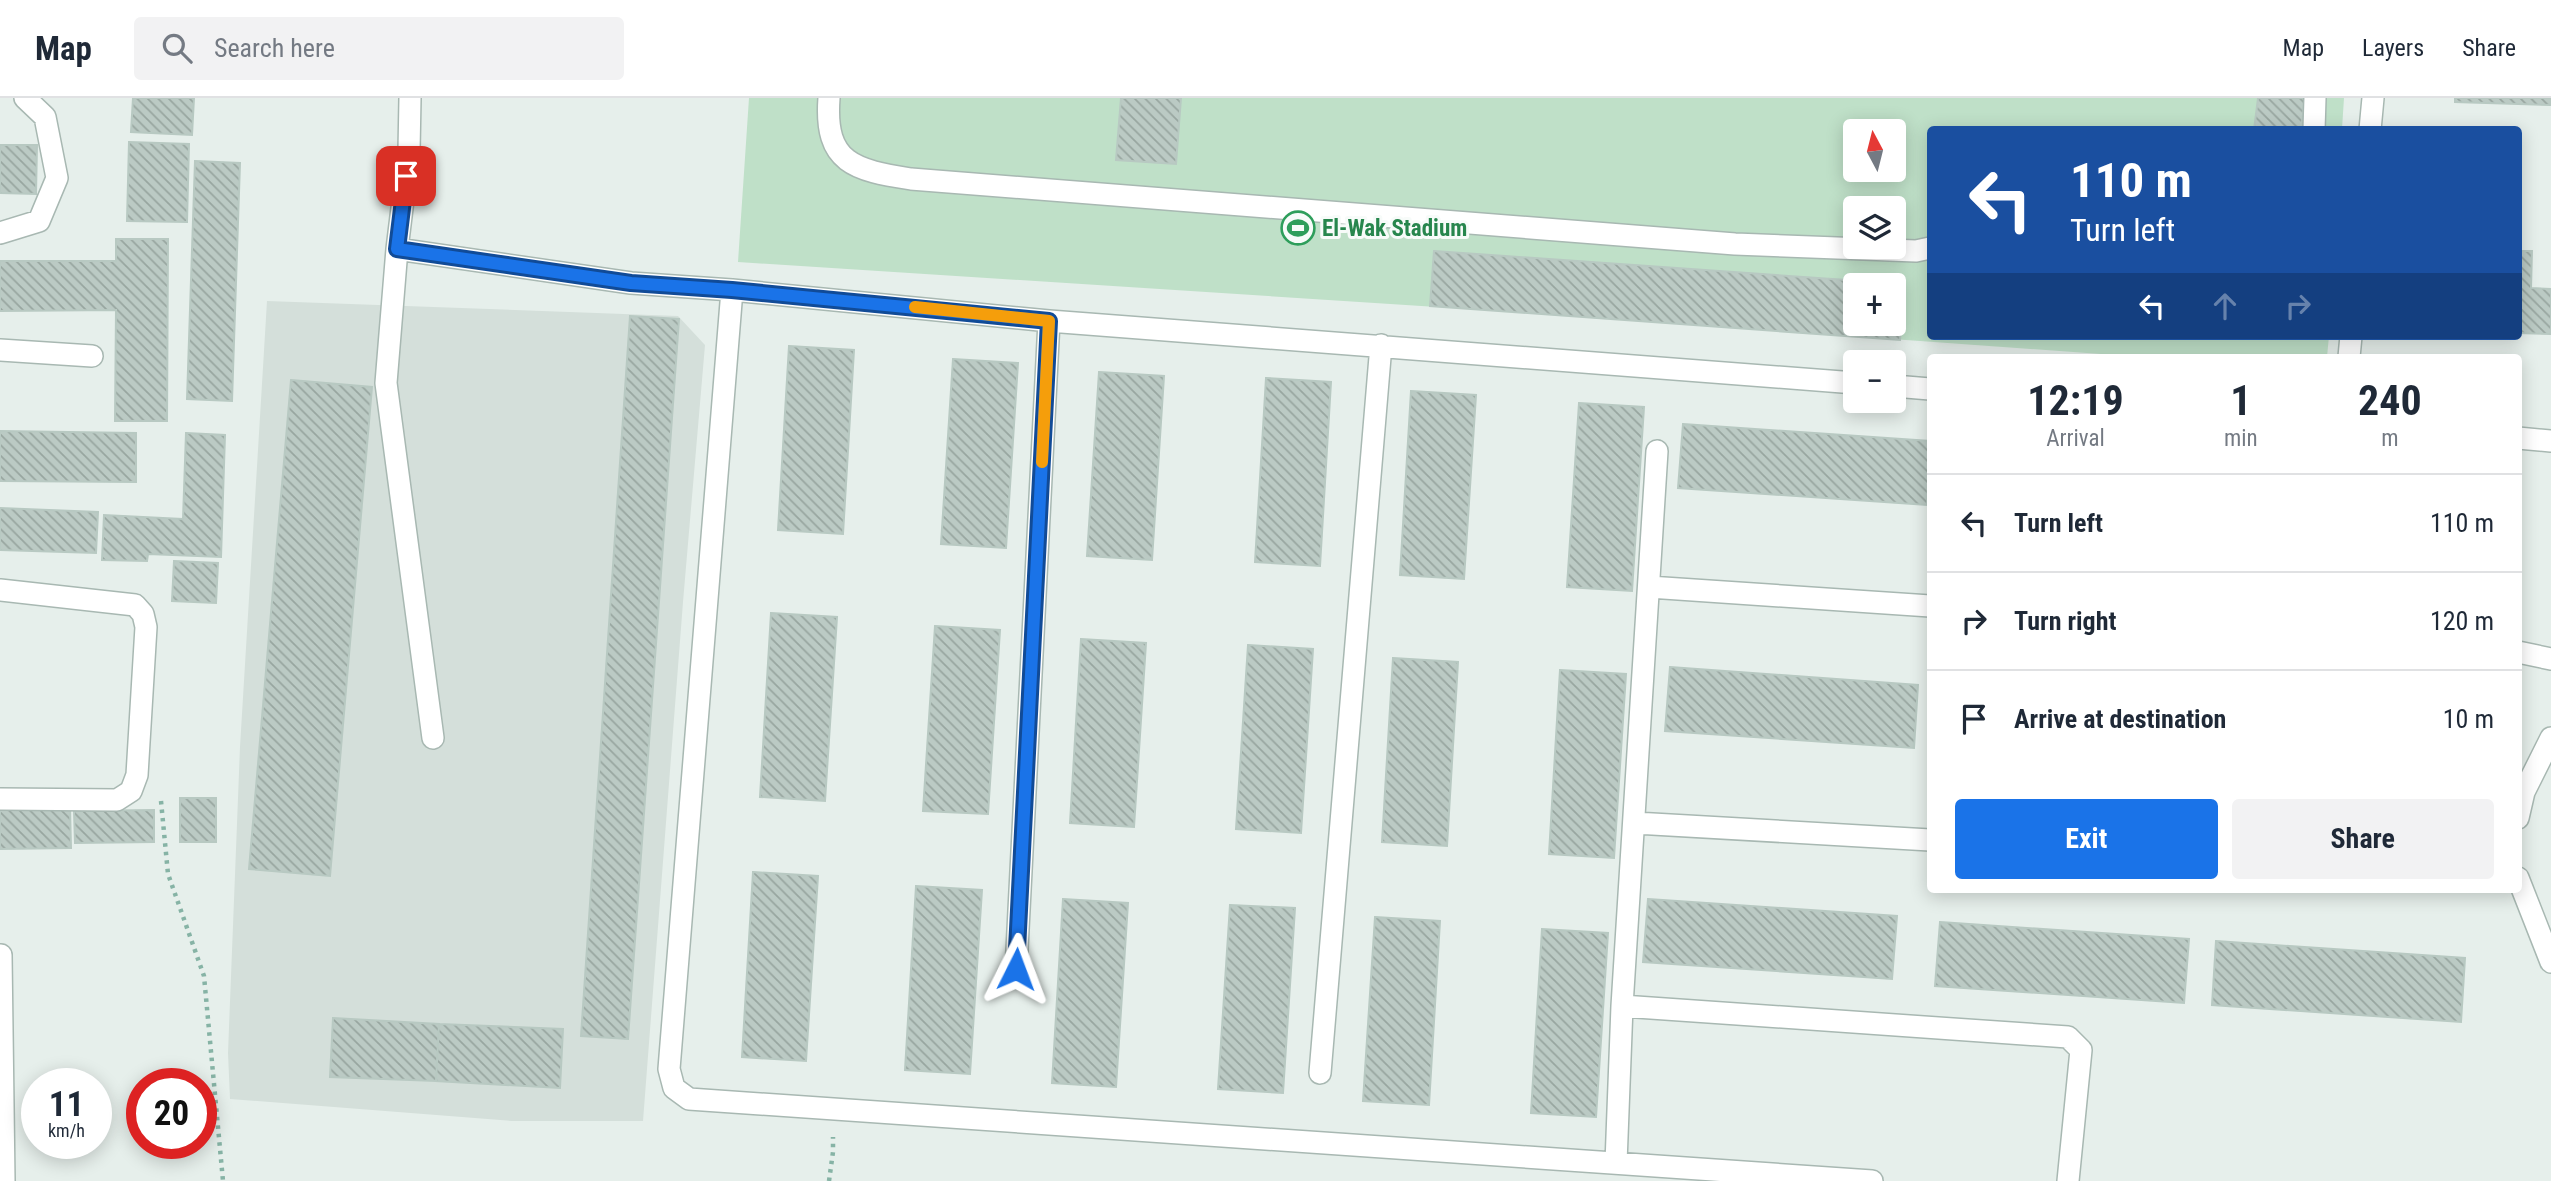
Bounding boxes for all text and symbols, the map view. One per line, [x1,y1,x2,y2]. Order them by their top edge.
search box [134,17,624,80]
text: Map [35,29,92,68]
icon: search [158,29,196,67]
text: Search here [214,33,335,63]
text: Map [2283,34,2324,62]
text: Layers [2362,34,2424,62]
text: Share [2462,34,2516,62]
north arrow [1843,119,1906,182]
map controls [1843,119,1906,413]
pin [376,146,436,206]
text: 110 m [2070,152,2192,209]
icon: left [1955,154,2046,245]
icon: arrive [387,157,425,195]
button: layers [1843,196,1906,259]
sports icon: El-Wak Stadium [1279,209,1317,247]
text: Turn left [2070,211,2175,249]
place label: El-Wak Stadium [1322,215,1467,242]
button: + [1843,273,1906,336]
icon: left [2133,287,2171,325]
icon: ahead [2206,287,2244,325]
icon: right [2279,287,2317,325]
button: − [1843,350,1906,413]
text: 12:19 [2027,376,2124,425]
text: 1 [2230,376,2251,425]
text: 240 [2358,376,2422,425]
text: Arrival [2046,425,2105,452]
text: min [2224,425,2258,452]
text: m [2381,425,2398,452]
icon: left [1955,504,1993,542]
text: Turn left [2014,508,2103,538]
text: 110 m [2430,508,2494,538]
icon: right [1955,602,1993,640]
text: Turn right [2014,606,2116,636]
text: 120 m [2430,606,2494,636]
icon: arrive [1955,700,1993,738]
text: Arrive at destination [2014,704,2226,734]
text: 10 m [2443,704,2494,734]
button: Exit [1955,799,2218,879]
button: Share [2232,799,2494,879]
position arrow [979,932,1053,1006]
speed limit sign: 20 [126,1068,217,1159]
text: 11 [49,1084,84,1125]
text: km/h [48,1120,85,1141]

